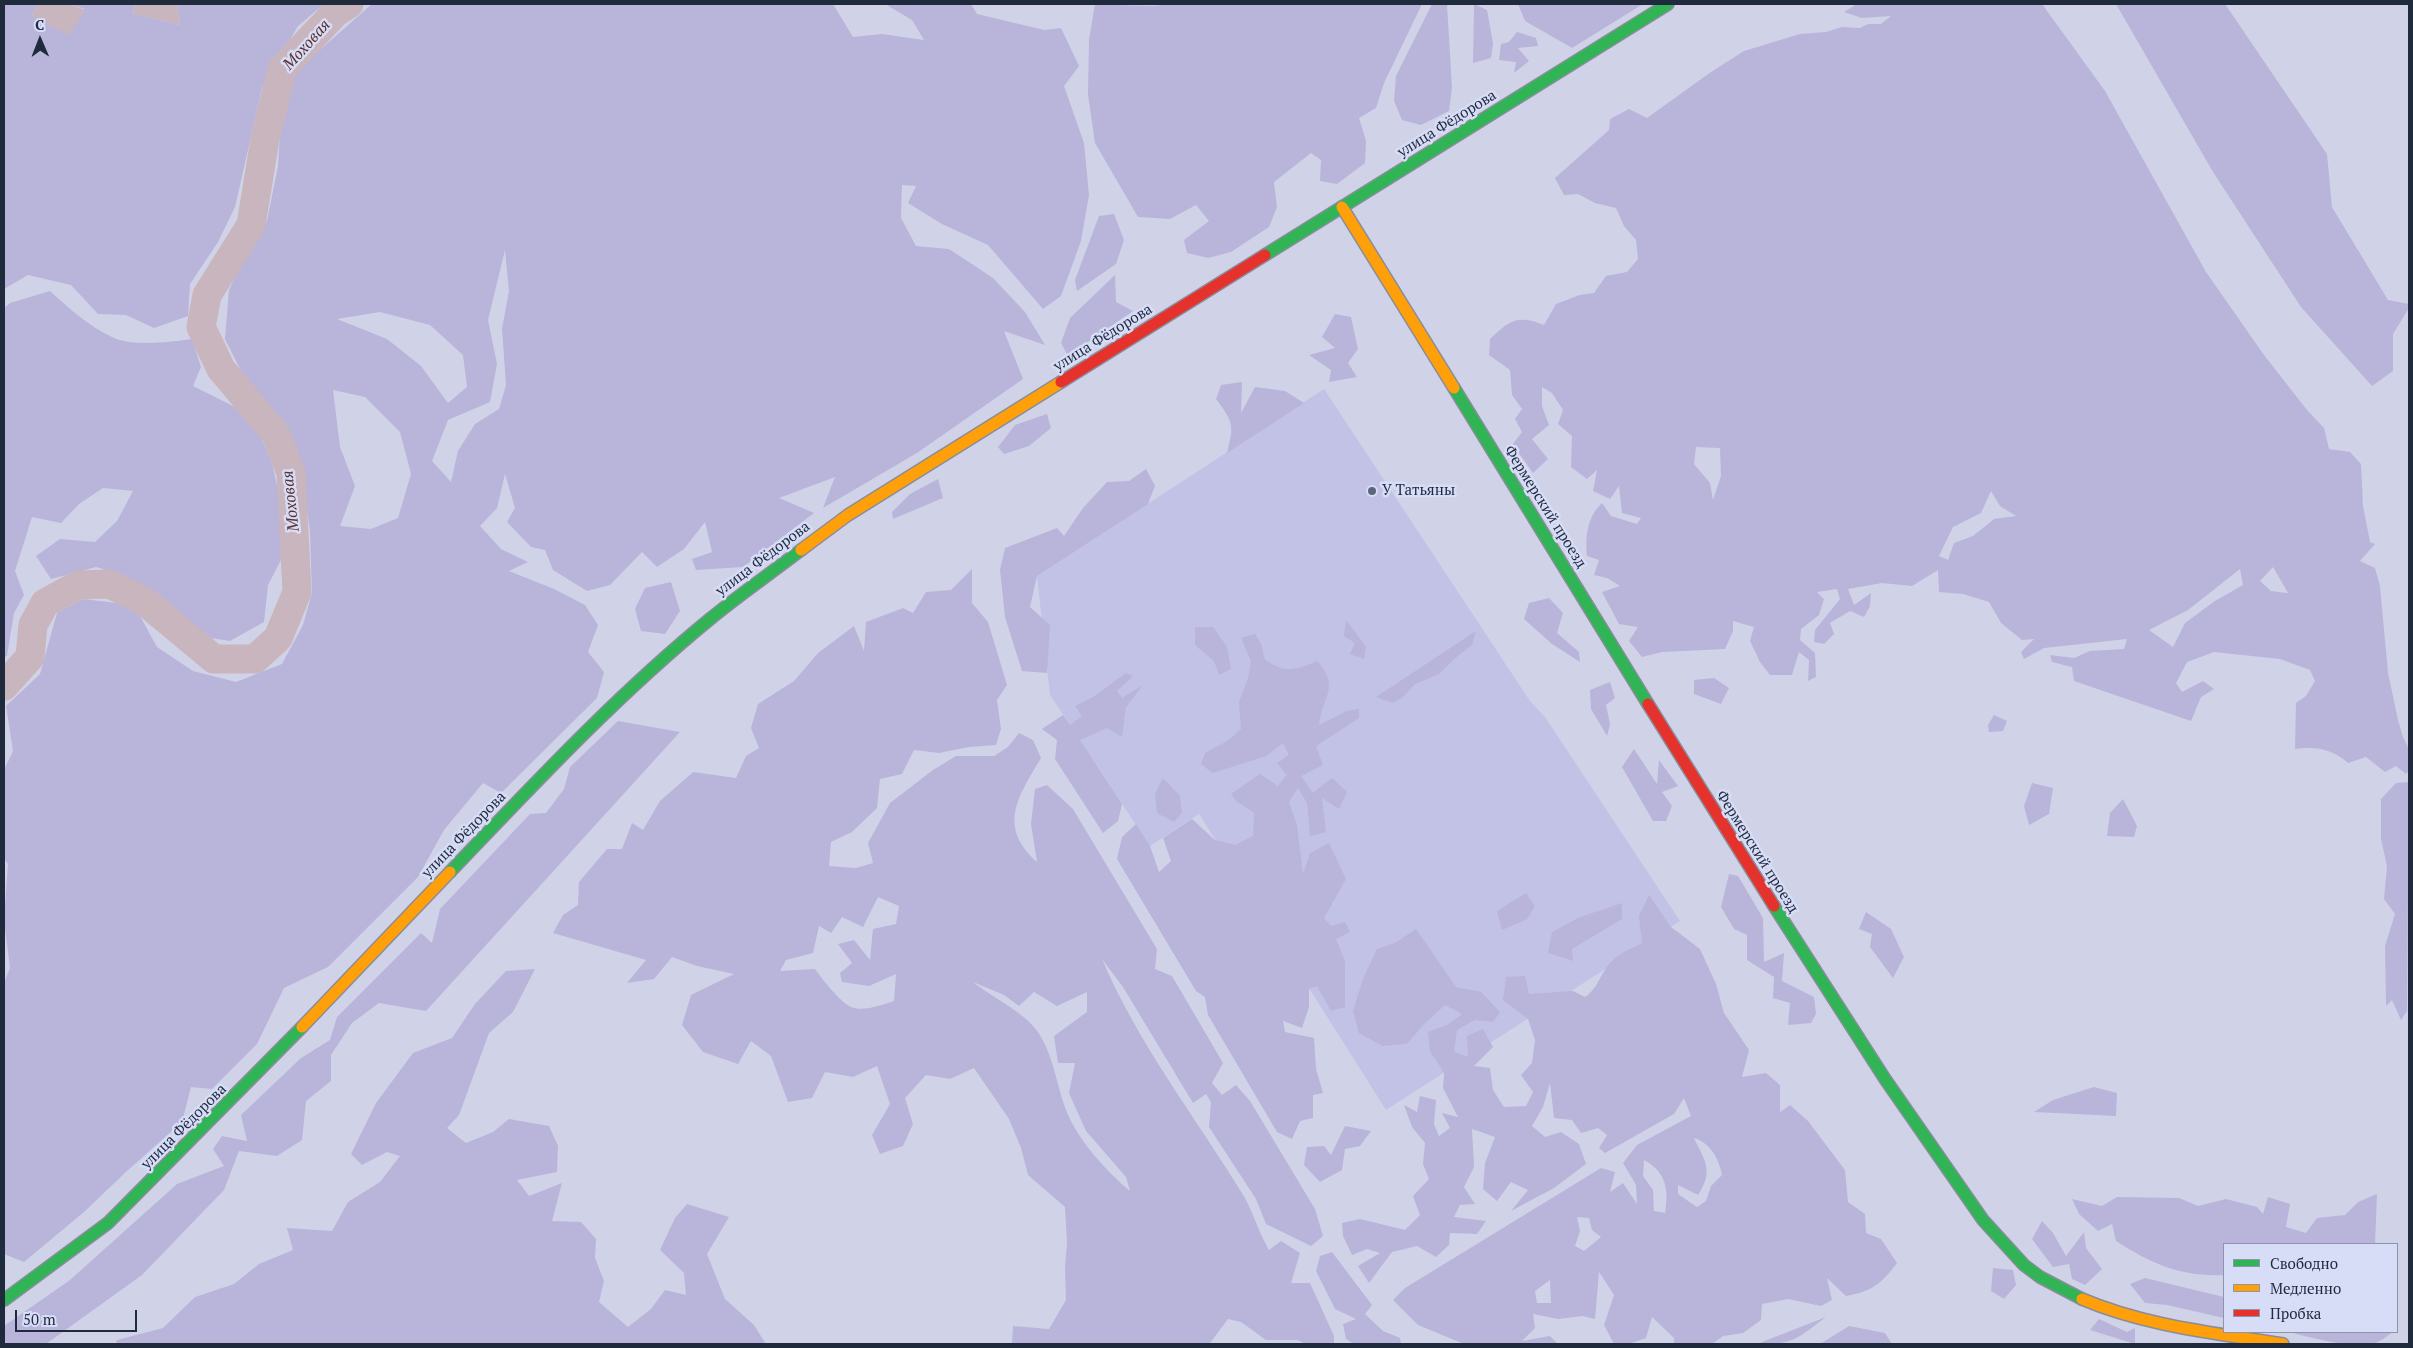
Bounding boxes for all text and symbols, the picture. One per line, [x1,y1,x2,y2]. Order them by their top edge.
north arrow [15,15,65,65]
text: С [35,15,44,34]
water label: Моховая [279,16,335,74]
street label: улица Фёдорова [1394,86,1500,162]
street label: улица Фёдорова [1050,300,1156,376]
street label: Фермерский проезд [1500,442,1590,572]
water label: Моховая [278,469,304,533]
place label: У Татьяны [1382,482,1455,500]
marker: У Татьяны [1366,485,1378,497]
street label: улица Фёдорова [712,518,814,600]
street label: Фермерский проезд [1712,787,1802,917]
street label: улица Фёдорова [418,788,510,882]
street label: улица Фёдорова [138,1081,230,1173]
legend [2223,1243,2398,1333]
text: Свободно [2270,1253,2338,1273]
text: Медленно [2270,1278,2341,1298]
scale bar [18,1300,140,1332]
text: Пробка [2270,1303,2321,1323]
text: 50 m [23,1309,56,1329]

